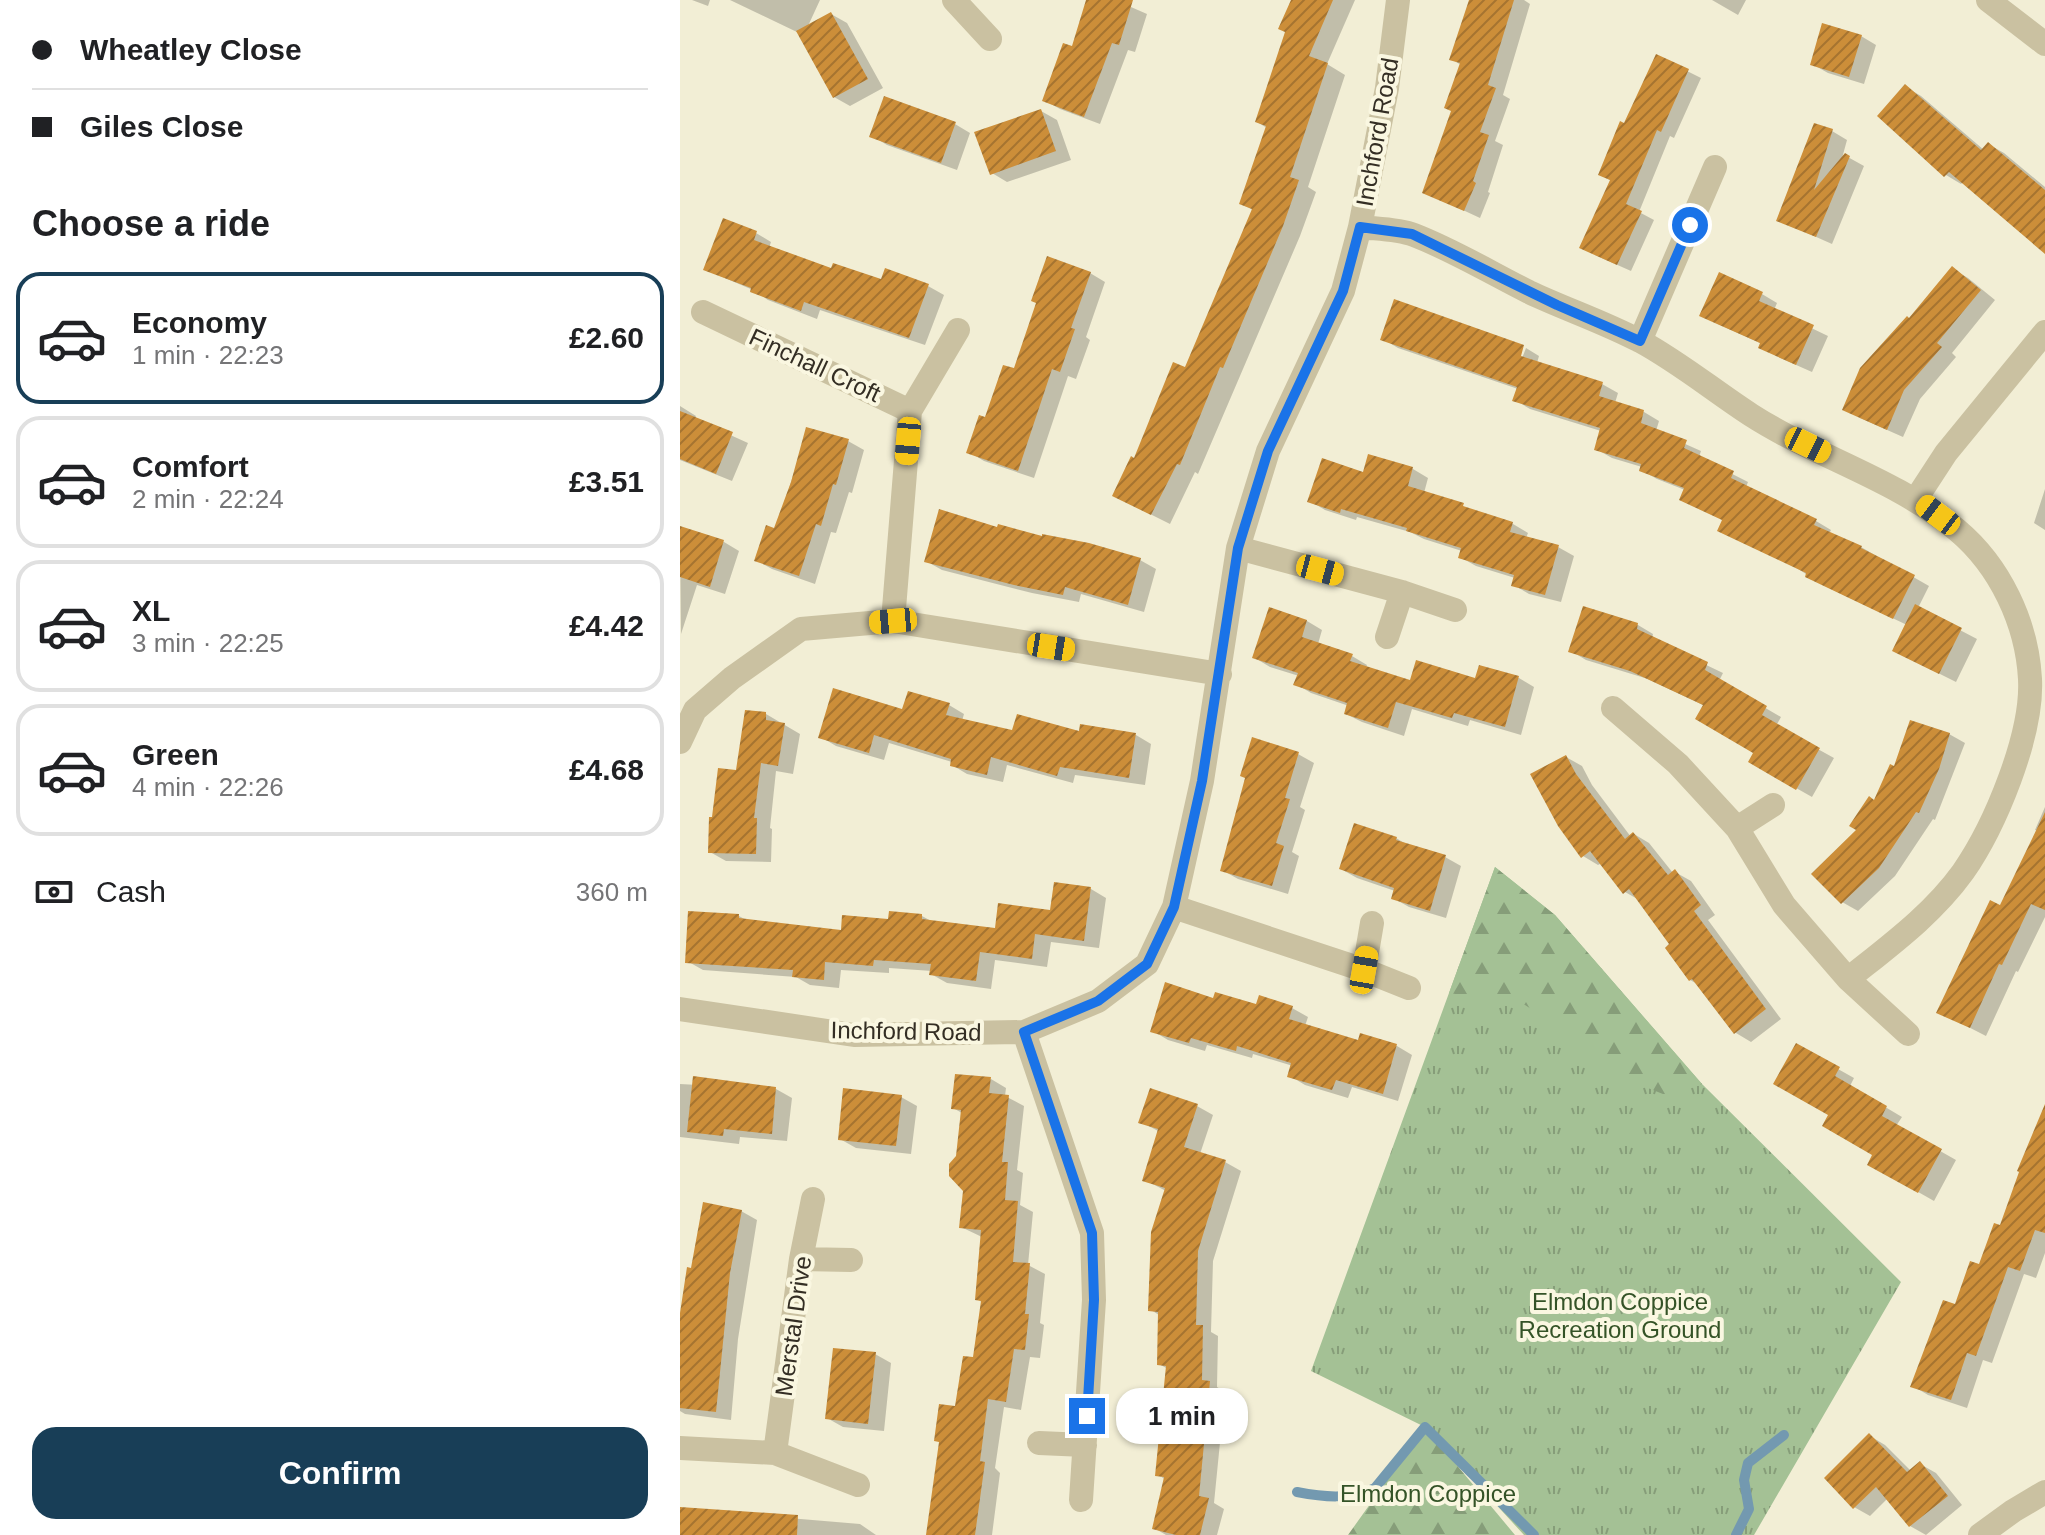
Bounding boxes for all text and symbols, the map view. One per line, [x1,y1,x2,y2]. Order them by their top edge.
text: Wheatley Close [80,33,302,66]
street label: Inchford Road [1351,55,1403,209]
text: Giles Close [80,110,243,143]
text: Choose a ride [32,203,270,244]
route start [1672,207,1708,243]
icon: car [36,302,108,374]
text: Economy [132,306,267,339]
text: £2.60 [569,321,644,354]
street label: Finchall Croft [745,323,885,407]
text: 1 min · 22:23 [132,340,284,370]
car [894,416,922,466]
car [1781,424,1835,466]
icon: car [36,446,108,518]
text: Comfort [132,450,249,483]
text: £3.51 [569,465,644,498]
text: 2 min · 22:24 [132,484,284,514]
car [1912,491,1964,539]
car [1294,552,1346,588]
icon: car [36,590,108,662]
text: XL [132,594,170,627]
car [868,607,918,635]
text: £4.42 [569,609,644,642]
text: 3 min · 22:25 [132,628,284,658]
car [1025,631,1077,663]
icon: car [36,734,108,806]
text: Green [132,738,219,771]
text: £4.68 [569,753,644,786]
text: 4 min · 22:26 [132,772,284,802]
icon: cash [32,870,76,914]
text: Cash [96,875,166,908]
text: 360 m [576,877,648,907]
car [1348,944,1380,996]
street label: Inchford Road [830,1016,982,1046]
street label: Merstal Drive [770,1254,816,1398]
park label: Elmdon Coppice Recreation Ground [1519,1288,1721,1343]
callout: 1 min [1115,1388,1247,1444]
route end [1069,1398,1105,1434]
text: 1 min [1148,1401,1216,1431]
button: Confirm [32,1427,648,1519]
park label: Elmdon Coppice [1340,1480,1516,1507]

